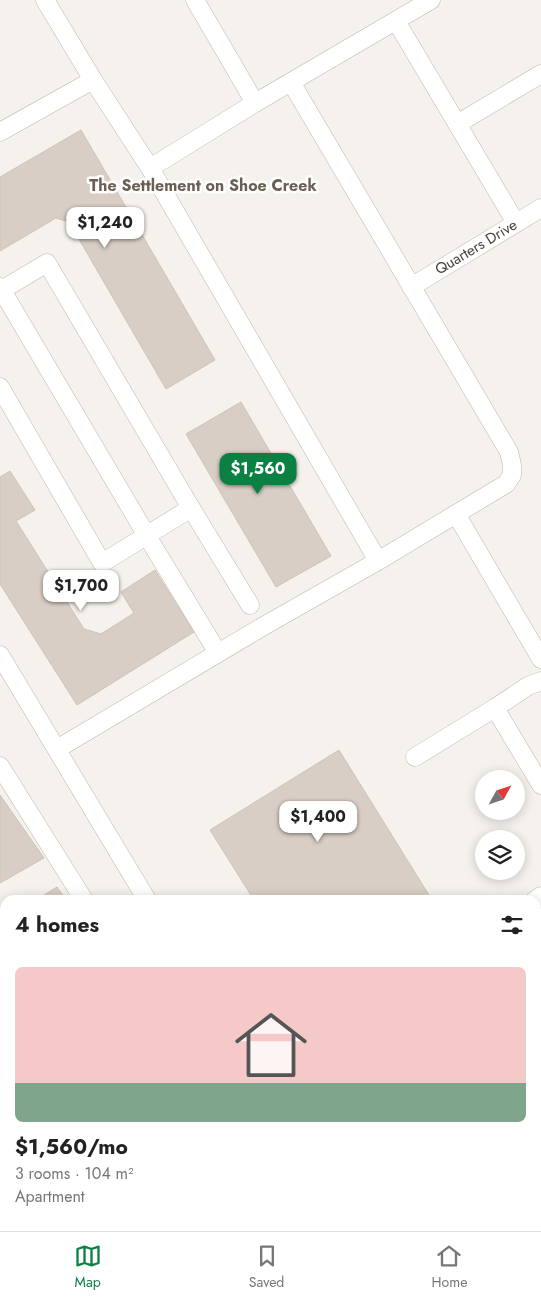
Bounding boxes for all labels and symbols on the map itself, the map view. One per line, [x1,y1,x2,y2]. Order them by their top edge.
district label: The Settlement on Shoe Creek [89,174,317,197]
pin: $1,240 [64,206,146,249]
street label: Quarters Drive [431,214,522,280]
pin: $1,560 [217,452,299,495]
pin: $1,700 [40,570,122,612]
north arrow [475,770,525,820]
pin: $1,400 [277,800,359,843]

